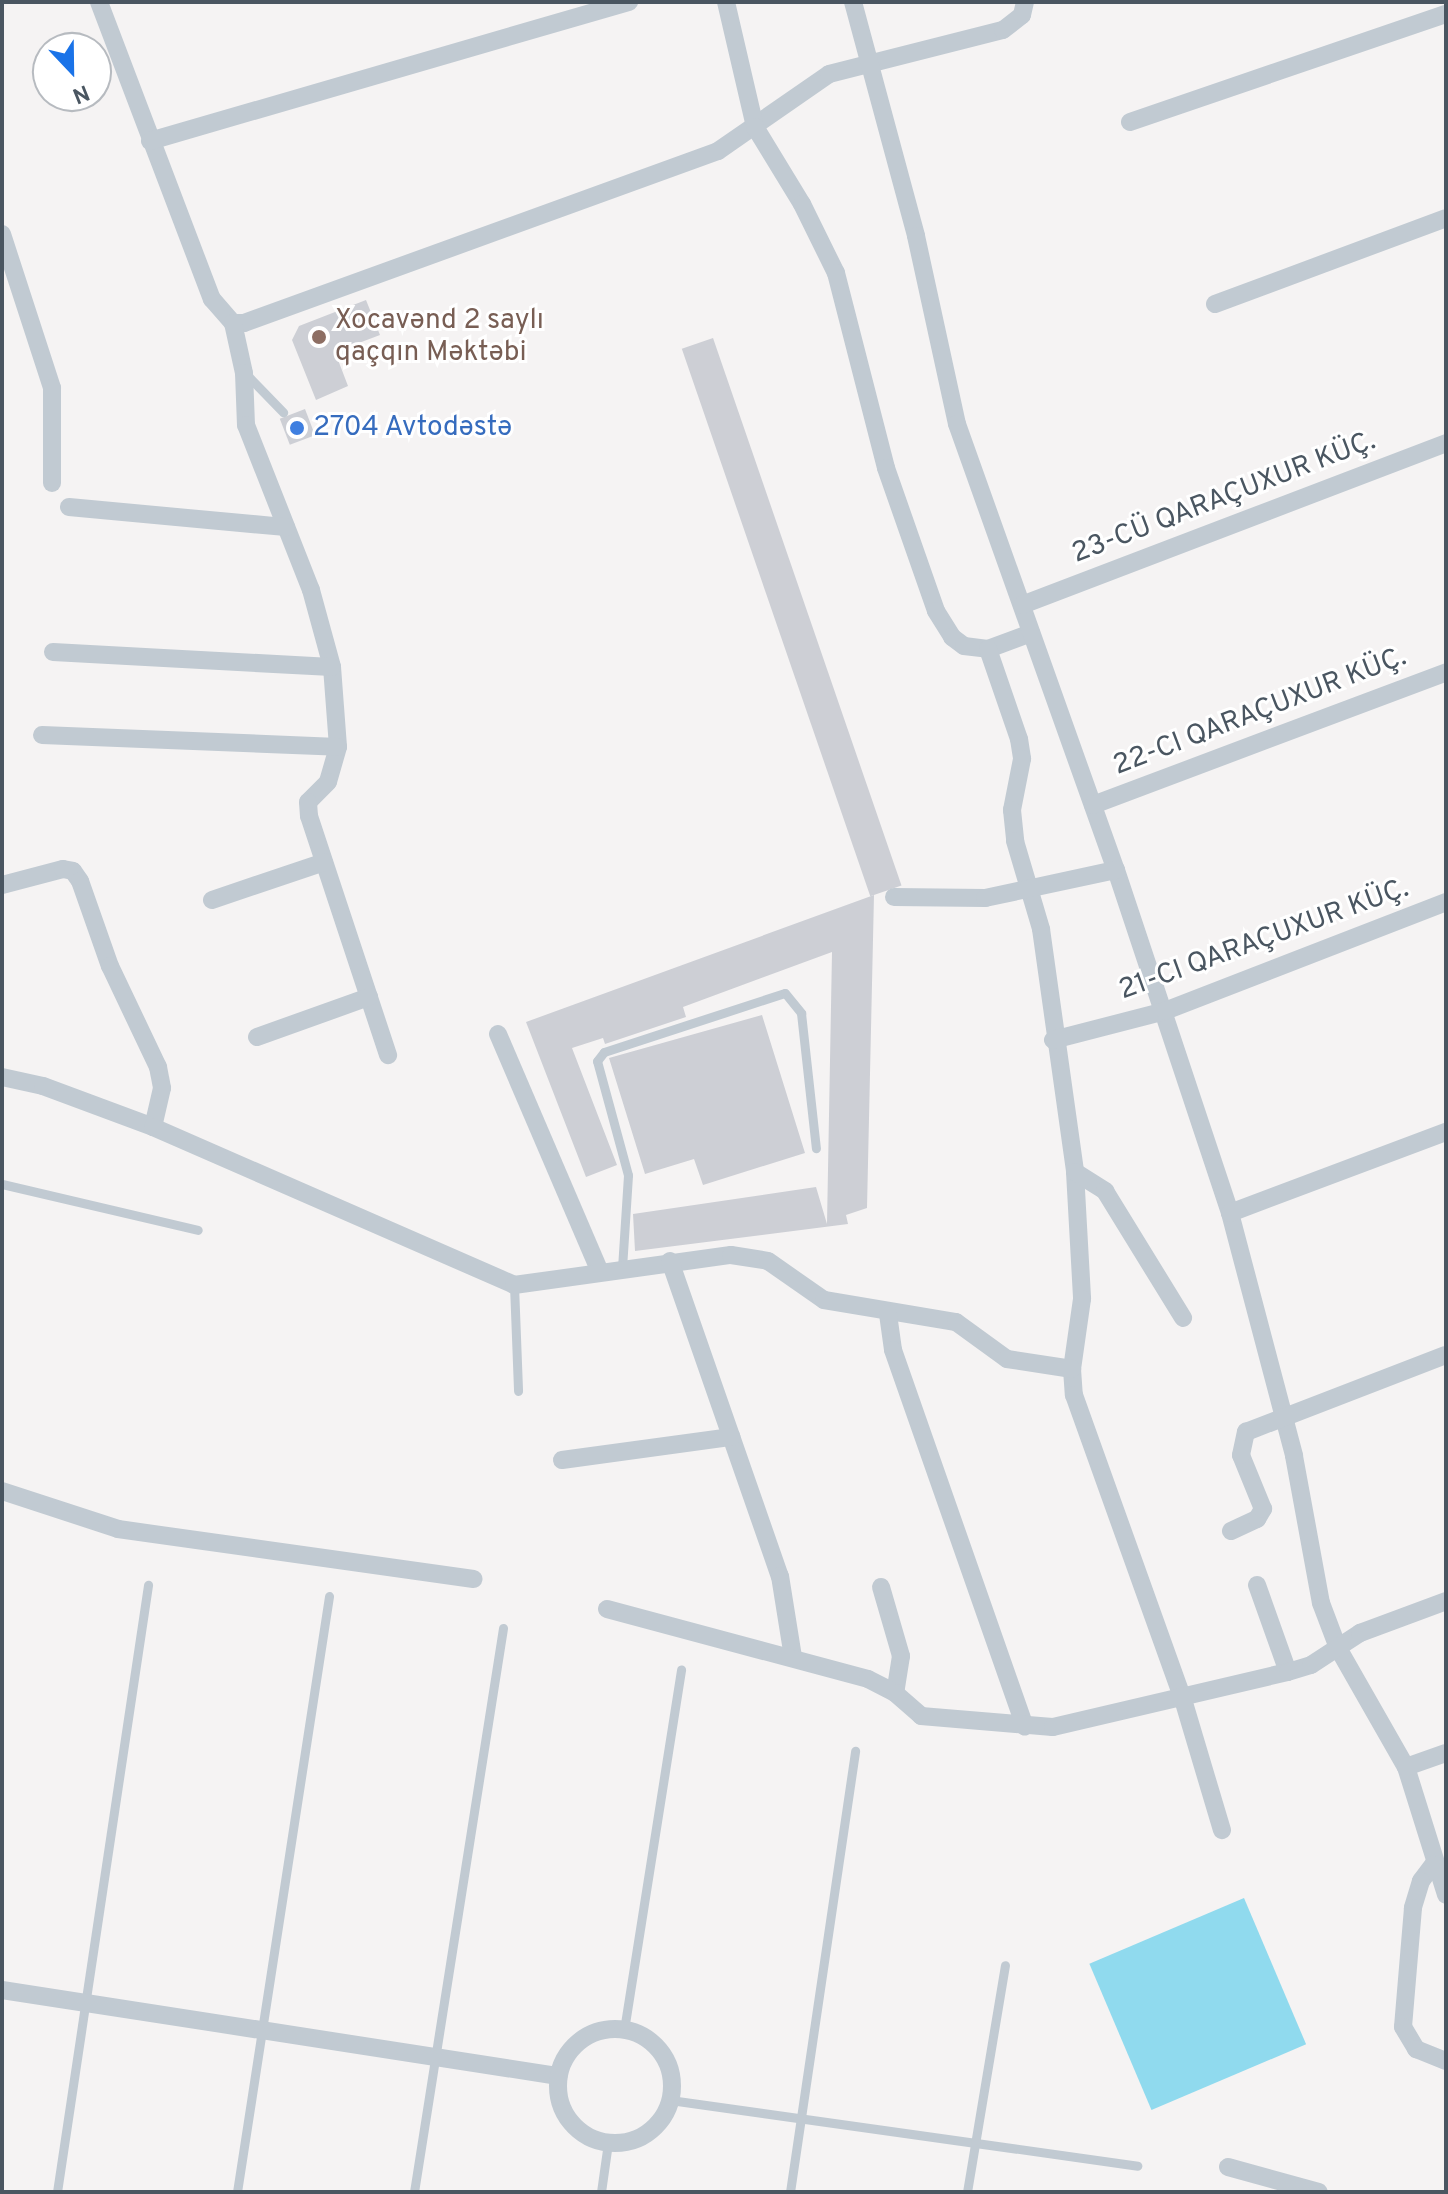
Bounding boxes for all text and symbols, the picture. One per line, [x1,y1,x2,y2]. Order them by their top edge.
north arrow [32,32,112,112]
text: N [68,77,93,108]
place label: Xocavənd 2 saylı qaçqın Məktəbi [335,304,544,370]
marker: Xocavənd 2 saylı qaçqın Məktəbi [310,328,328,346]
place label: 2704 Avtodəstə [313,411,513,445]
marker: 2704 Avtodəstə [288,419,306,437]
street label: 23-CÜ QARAÇUXUR KÜÇ. [1068,425,1380,571]
street label: 22-CI QARAÇUXUR KÜÇ. [1109,641,1411,783]
street label: 21-CI QARAÇUXUR KÜÇ. [1115,872,1413,1008]

